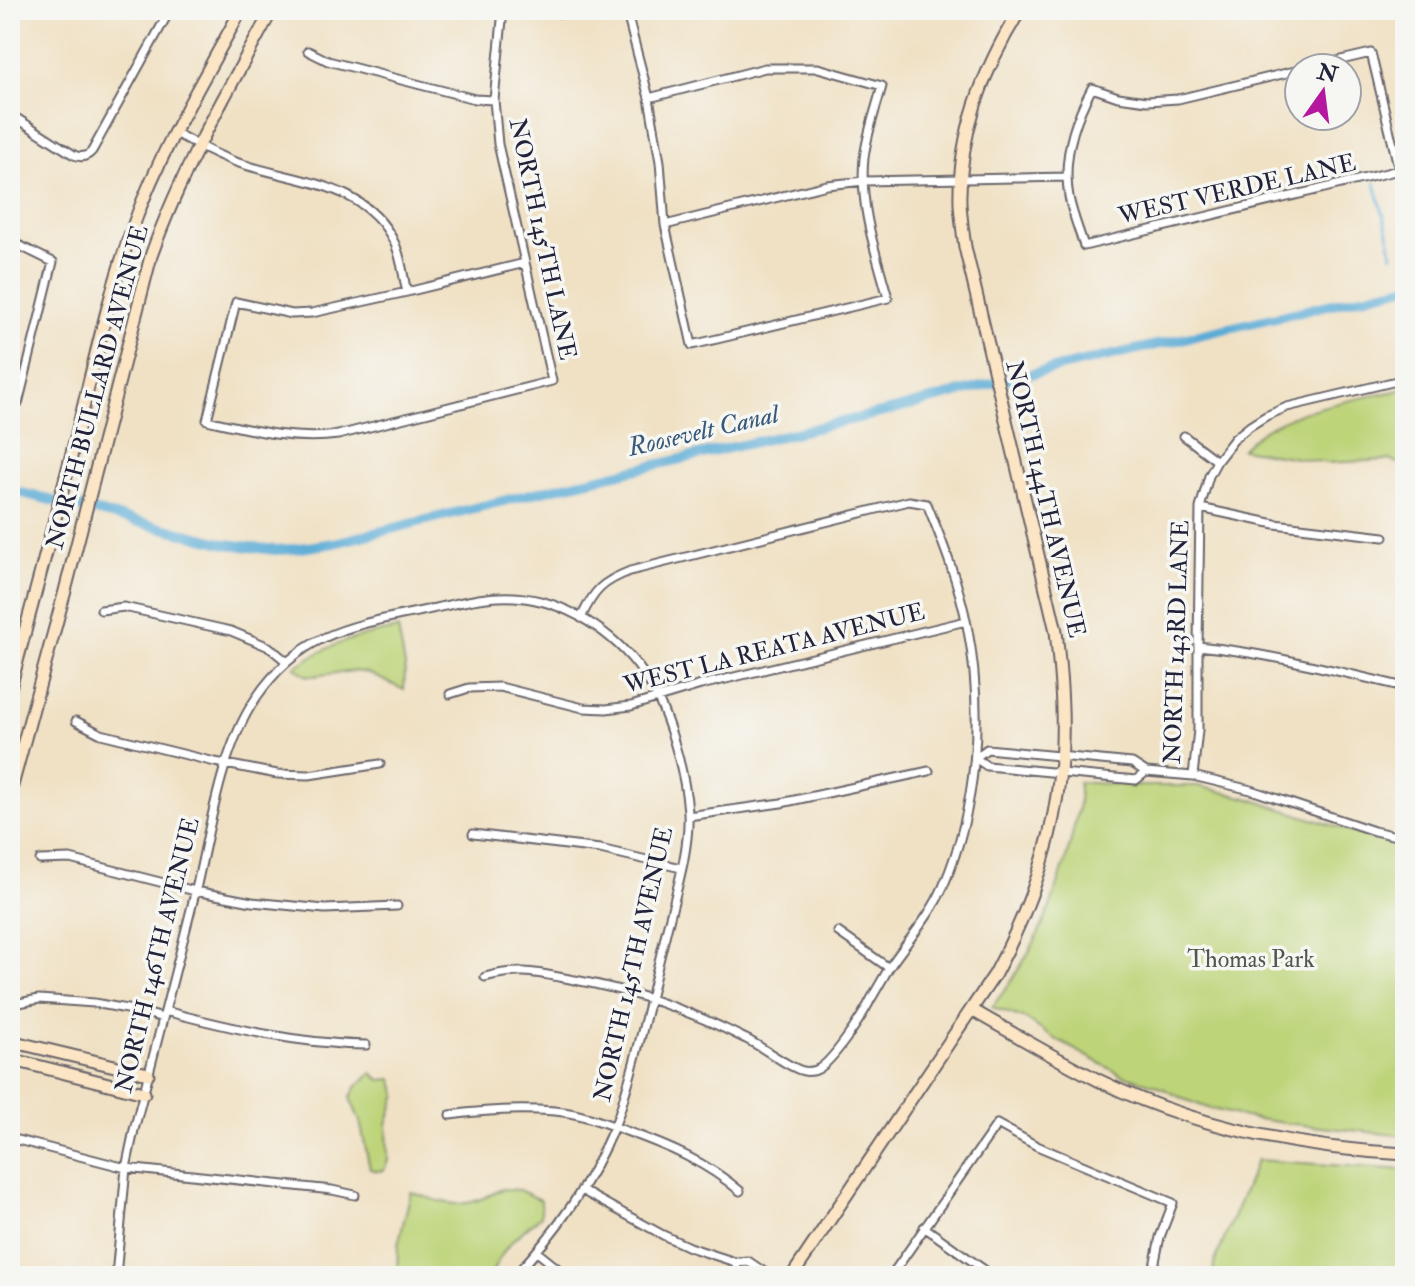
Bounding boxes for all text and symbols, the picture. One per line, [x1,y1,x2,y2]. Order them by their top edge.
north arrow [1283,52,1363,132]
text: N [1314,57,1341,90]
street label: NORTH 145TH LANE [502,116,583,363]
street label: WEST VERDE LANE [1114,147,1359,232]
street label: NORTH BULLARD AVENUE [39,222,156,553]
street label: NORTH 144TH AVENUE [999,357,1093,641]
water label: Roosevelt Canal [624,398,783,464]
street label: NORTH 143RD LANE [1157,520,1196,765]
street label: WEST LA REATA AVENUE [619,596,928,701]
street label: NORTH 146TH AVENUE [108,814,207,1096]
street label: NORTH 145TH AVENUE [587,824,680,1105]
park label: Thomas Park [1187,944,1315,975]

